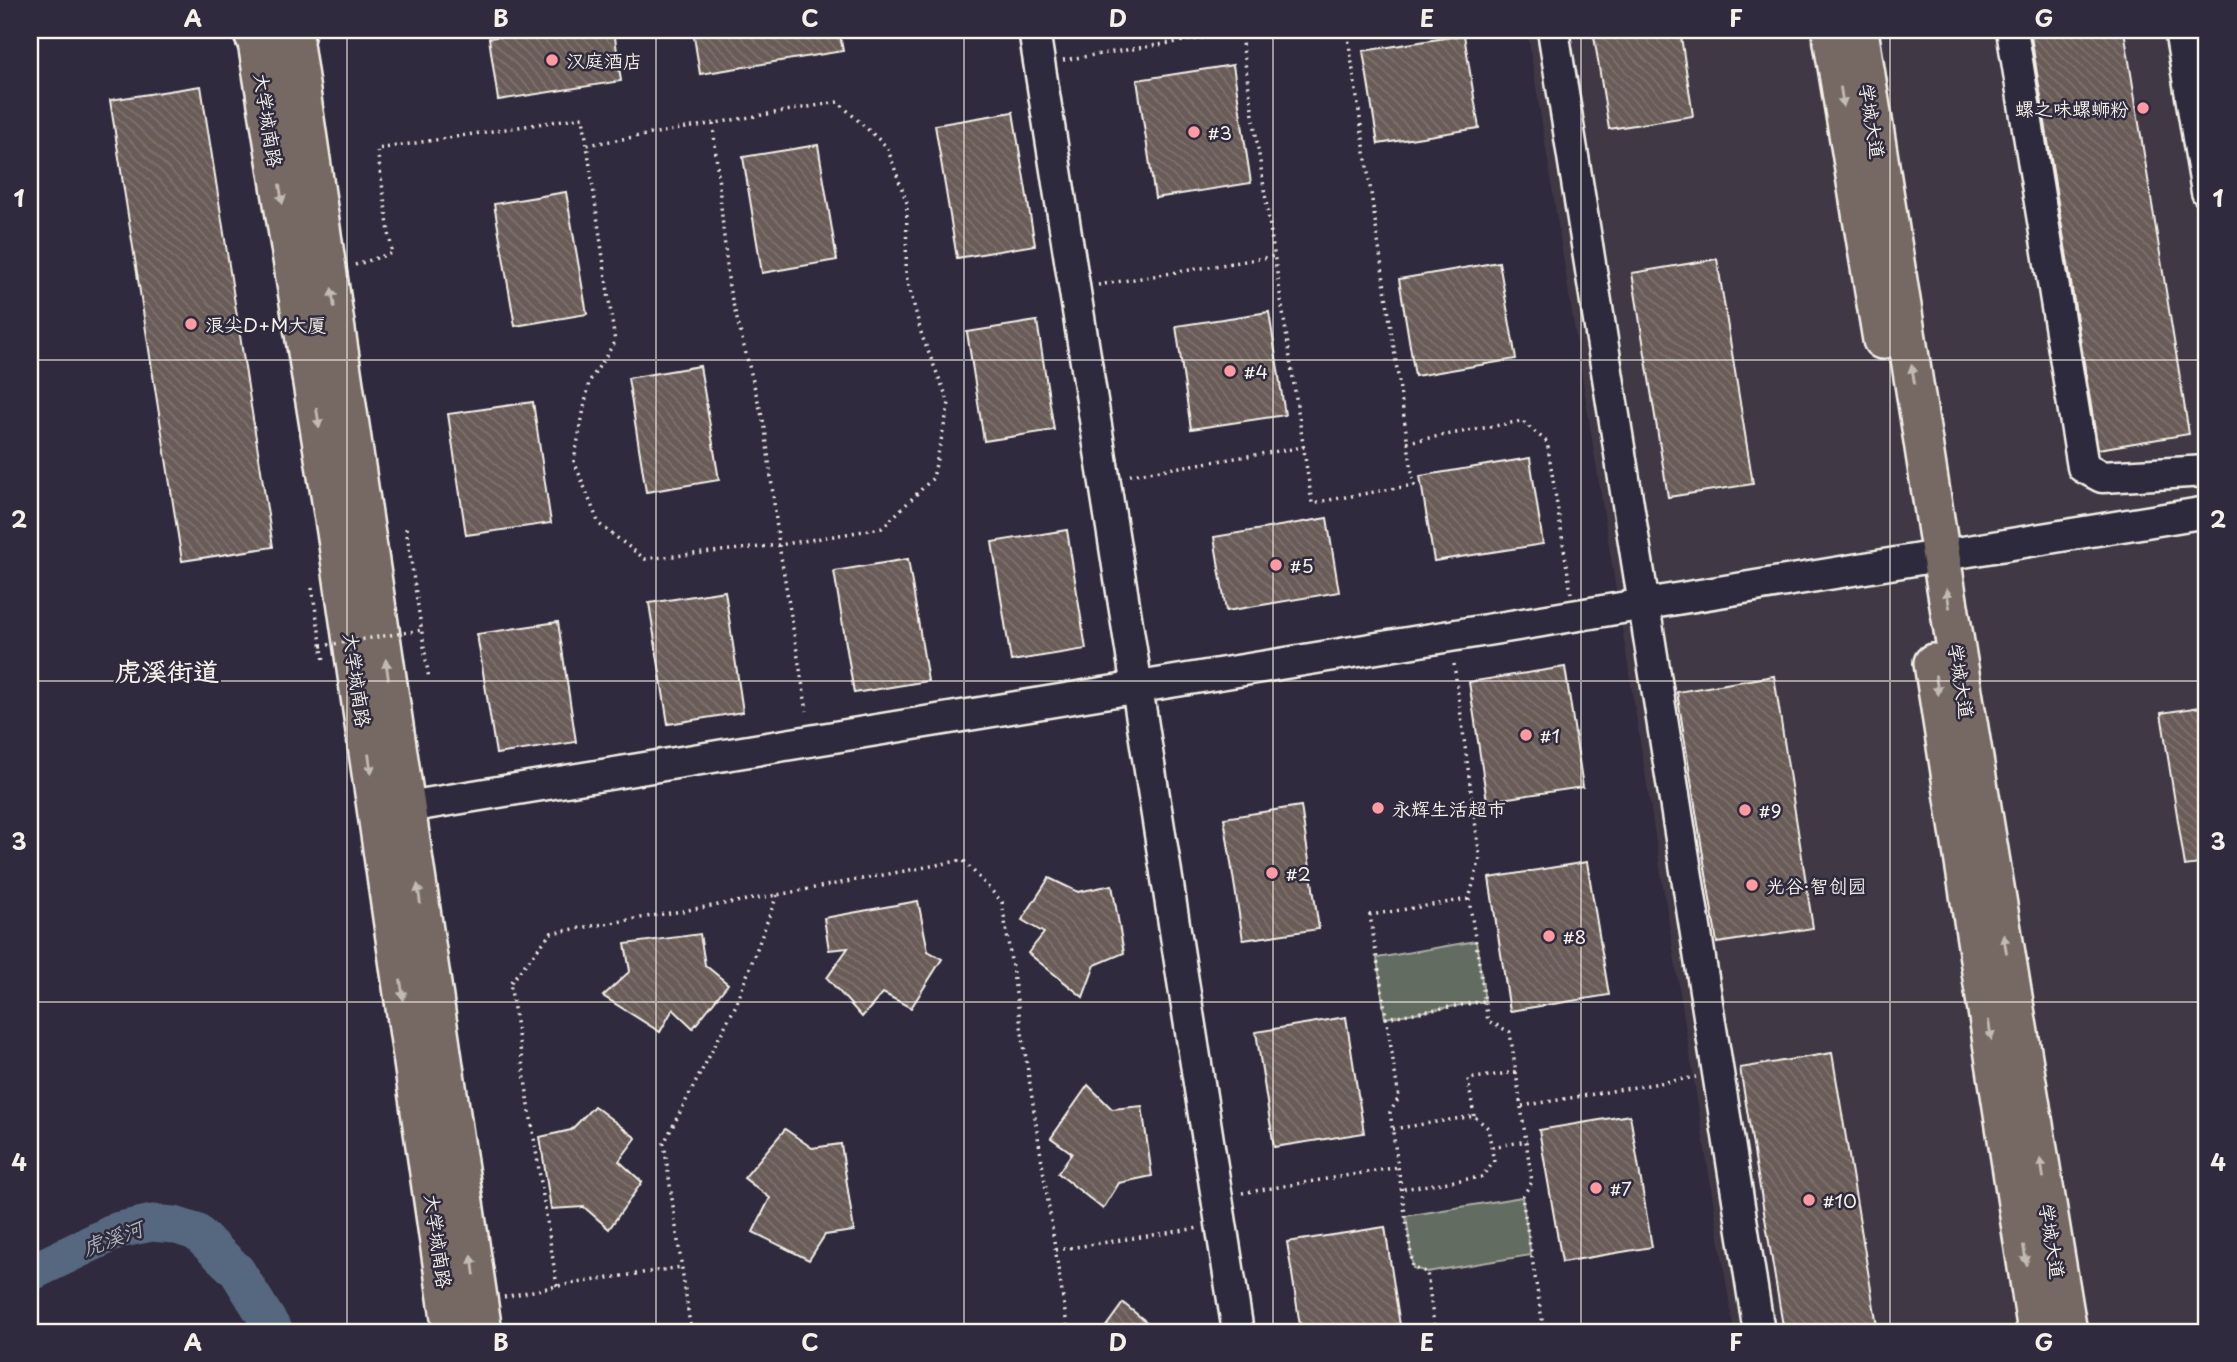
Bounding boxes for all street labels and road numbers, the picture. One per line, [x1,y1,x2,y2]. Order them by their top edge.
street label: 大学城南路 [248,71,290,169]
street label: 学城大道 [1853,81,1893,161]
street label: 大学城南路 [338,631,378,729]
street label: 学城大道 [1942,641,1982,721]
street label: 大学城南路 [419,1192,459,1290]
street label: 学城大道 [2033,1201,2073,1281]

